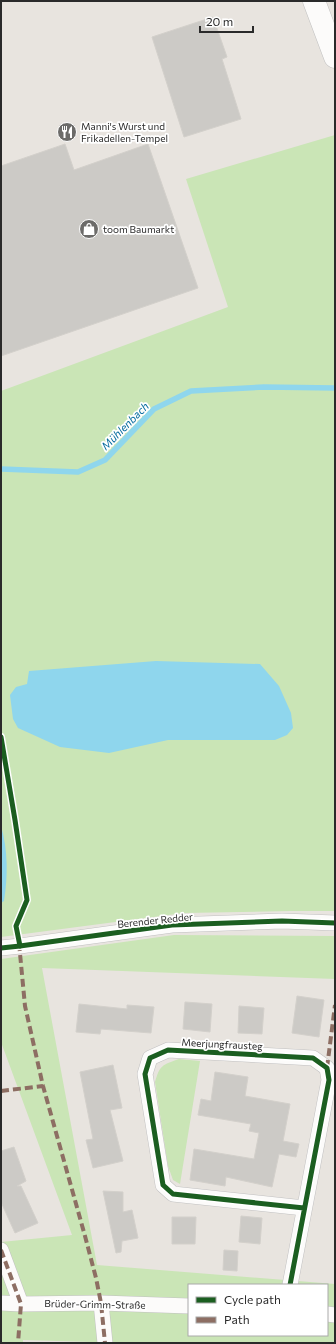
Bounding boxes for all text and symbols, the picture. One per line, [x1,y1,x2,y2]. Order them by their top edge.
scale bar [200,8,253,34]
text: 20 m [206,14,233,28]
place label: Manni's Wurst und Frikadellen-Tempel [81,120,168,144]
restaurant icon: Manni's Wurst und Frikadellen-Tempel [56,121,78,143]
shop icon: toom Baumarkt [78,218,100,240]
place label: toom Baumarkt [103,223,174,235]
water label: Mühlenbach [98,399,151,452]
street label: Berender Redder [117,910,193,930]
street label: Meerjungfrausteg [181,1036,263,1052]
legend [188,1284,328,1336]
text: Cycle path [224,1292,281,1306]
street label: Brüder-Grimm-Straße [44,1297,146,1311]
text: Path [224,1312,250,1326]

